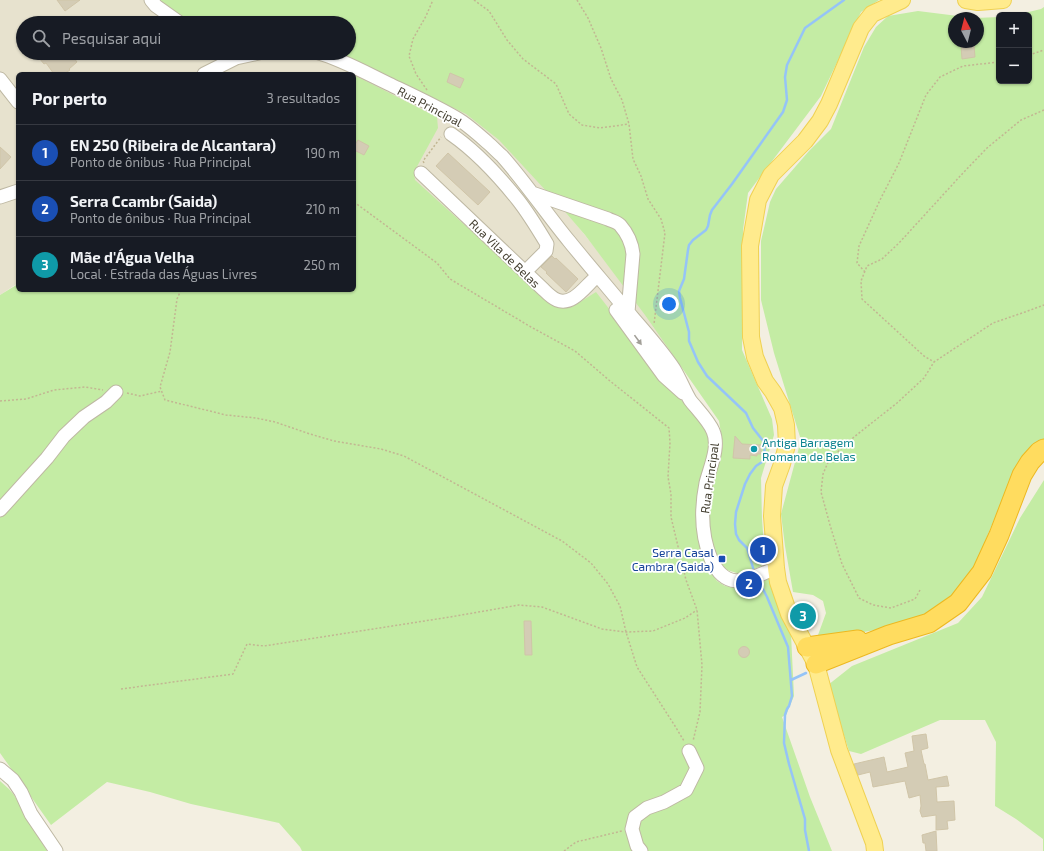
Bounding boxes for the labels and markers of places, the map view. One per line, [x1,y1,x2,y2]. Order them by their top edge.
place label: Antiga Barragem Romana de Belas [762,435,856,463]
marker: Antiga Barragem Romana de Belas [749,444,759,454]
pin: 1 [750,535,776,565]
place label: Serra Casal Cambra (Saida) [632,545,714,573]
marker: Serra Casal Cambra (Saida) [717,554,727,564]
pin: 2 [736,569,762,599]
pin: 3 [790,601,816,631]

